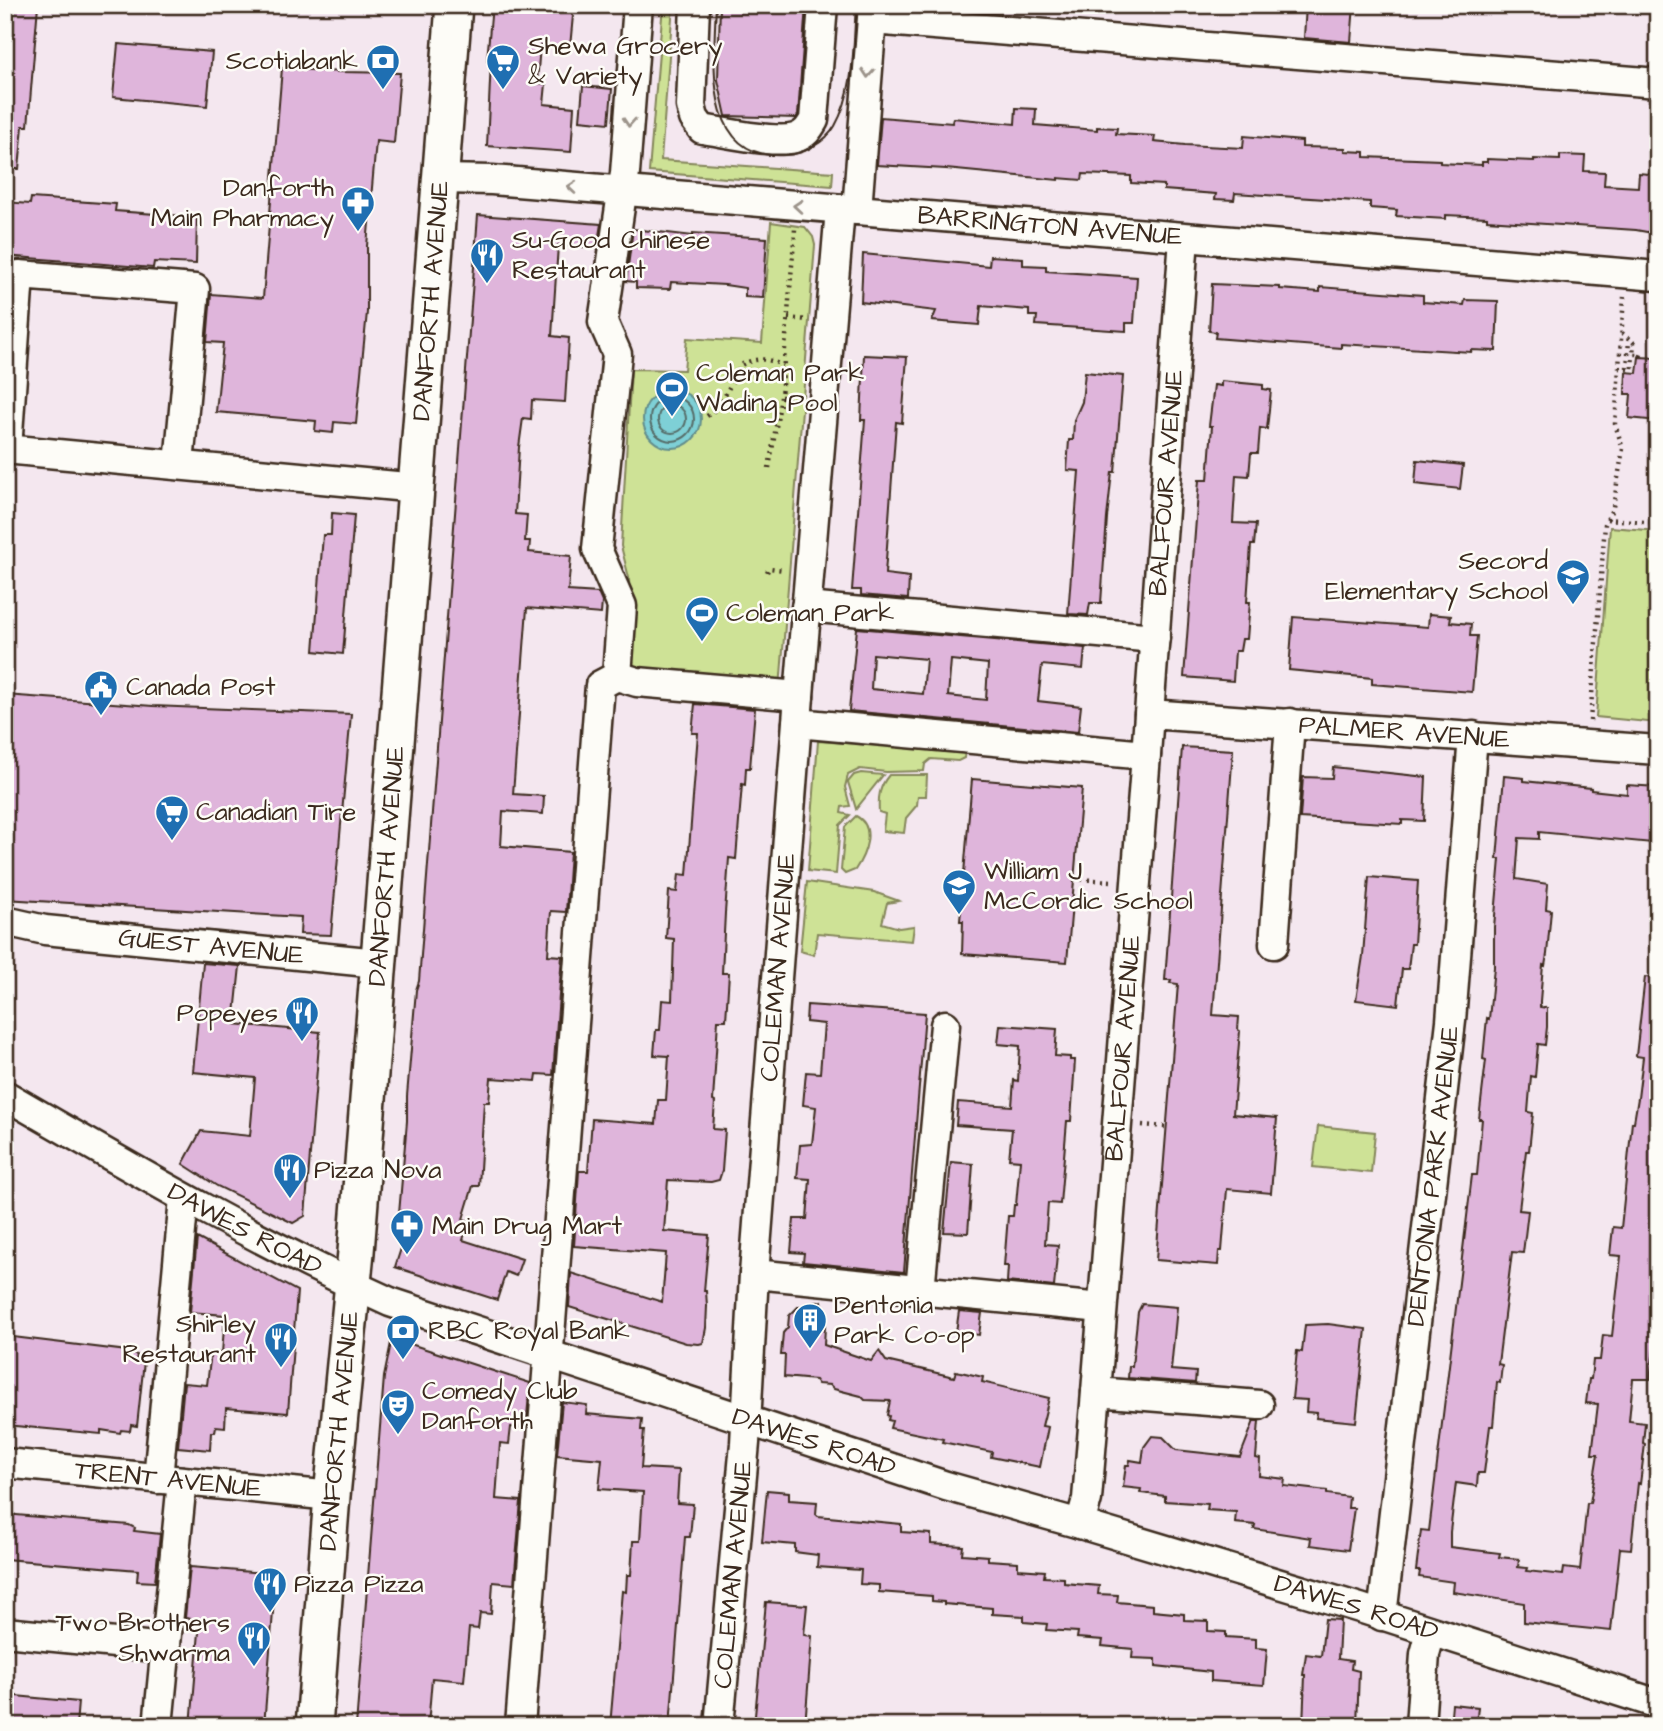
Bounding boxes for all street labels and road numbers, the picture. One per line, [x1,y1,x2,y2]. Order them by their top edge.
street label: DANFORTH AVENUE [403,179,458,422]
street label: BARRINGTON AVENUE [916,197,1184,255]
street label: BALFOUR AVENUE [1140,369,1192,597]
street label: PALMER AVENUE [1297,707,1511,757]
street label: DANFORTH AVENUE [359,745,414,988]
street label: COLEMAN AVENUE [751,852,805,1083]
street label: GUEST AVENUE [117,919,306,974]
street label: BALFOUR AVENUE [1096,934,1150,1163]
street label: DENTONIA PARK AVENUE [1398,1024,1468,1328]
street label: DAWES ROAD [161,1174,328,1285]
street label: DANFORTH AVENUE [310,1309,368,1552]
street label: DAWES ROAD [728,1399,901,1486]
street label: TRENT AVENUE [73,1452,263,1507]
street label: COLEMAN AVENUE [705,1459,761,1690]
street label: DAWES ROAD [1270,1565,1443,1650]

